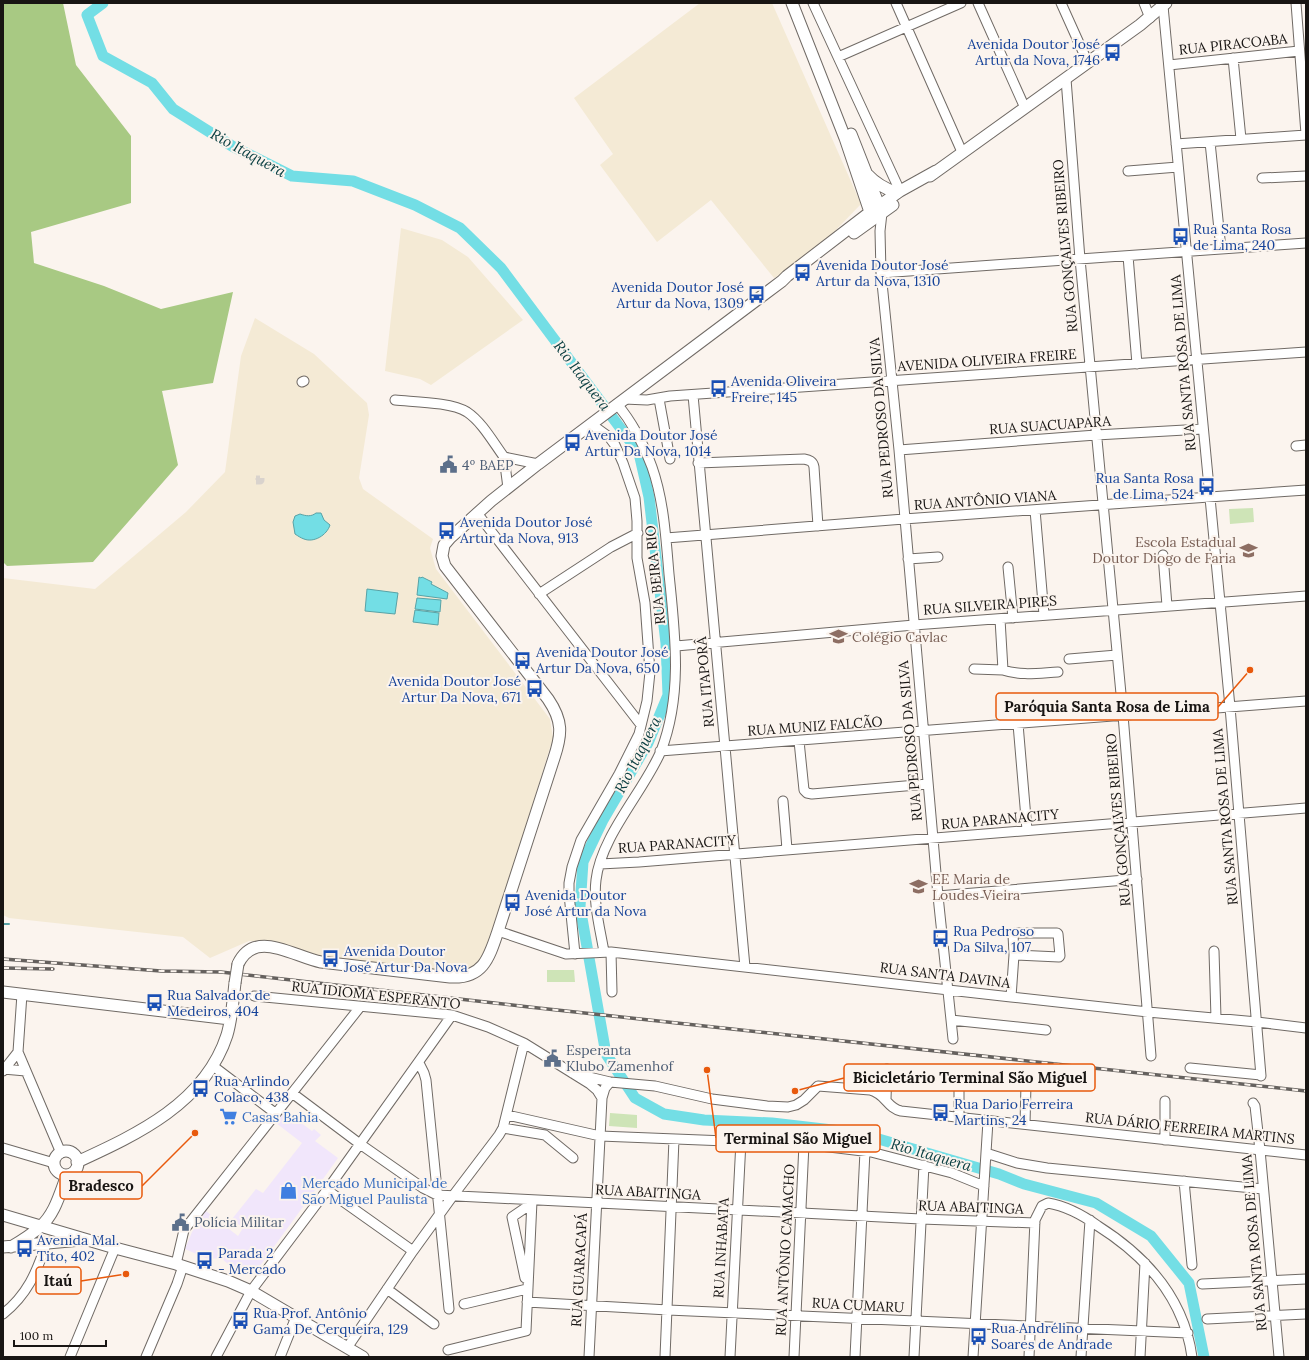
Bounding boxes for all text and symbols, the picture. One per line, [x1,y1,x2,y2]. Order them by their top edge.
street label: RUA PIRACOABA [1178,29,1288,59]
place label: Avenida Doutor José Artur da Nova, 1746 [966,35,1100,69]
bus stop icon: Avenida Doutor José Artur da Nova, 1746 [1103,42,1123,62]
water label: Rio Itaquera [207,124,290,181]
street label: RUA GONÇALVES RIBEIRO [1048,159,1082,333]
place label: Rua Santa Rosa de Lima, 240 [1193,220,1292,254]
bus stop icon: Rua Santa Rosa de Lima, 240 [1170,227,1190,247]
place label: Avenida Doutor José Artur da Nova, 1310 [815,256,949,290]
bus stop icon: Avenida Doutor José Artur da Nova, 1310 [793,263,813,283]
street label: RUA SANTA ROSA DE LIMA [1166,274,1200,452]
place label: Avenida Doutor José Artur da Nova, 1309 [610,278,744,312]
bus stop icon: Avenida Doutor José Artur da Nova, 1309 [747,285,767,305]
water label: Rio Itaquera [550,337,615,415]
street label: RUA PEDROSO DA SILVA [865,337,897,499]
street label: AVENIDA OLIVEIRA FREIRE [896,345,1078,375]
place label: Avenida Oliveira Freire, 145 [730,372,836,406]
bus stop icon: Avenida Oliveira Freire, 145 [708,379,728,399]
street label: RUA SUACUAPARA [989,412,1112,438]
place label: Avenida Doutor José Artur Da Nova, 1014 [584,426,718,460]
bus stop icon: Avenida Doutor José Artur Da Nova, 1014 [562,433,582,453]
public building icon: 4º BAEP [439,455,459,475]
place label: 4º BAEP [462,456,514,474]
place label: Rua Santa Rosa de Lima, 524 [1095,469,1194,503]
bus stop icon: Rua Santa Rosa de Lima, 524 [1197,476,1217,496]
street label: RUA ANTÔNIO VIANA [913,486,1057,514]
place label: Avenida Doutor José Artur da Nova, 913 [459,513,593,547]
bus stop icon: Avenida Doutor José Artur da Nova, 913 [437,520,457,540]
street label: RUA BEIRA RIO [641,524,669,626]
place label: Escola Estadual Doutor Diogo de Faria [1092,533,1236,567]
school or university icon: Escola Estadual Doutor Diogo de Faria [1239,540,1259,560]
street label: RUA SILVEIRA PIRES [923,591,1058,619]
school or university icon: Colégio Cavlac [829,627,849,647]
place label: Colégio Cavlac [852,628,948,646]
street label: RUA ITAPORÂ [692,636,718,728]
place label: Avenida Doutor José Artur Da Nova, 650 [535,643,669,677]
bus stop icon: Avenida Doutor José Artur Da Nova, 650 [513,650,533,670]
street label: RUA PEDROSO DA SILVA [894,660,926,822]
place label: Avenida Doutor José Artur Da Nova, 671 [387,672,521,706]
bus stop icon: Avenida Doutor José Artur Da Nova, 671 [524,679,544,699]
callout: Paróquia Santa Rosa de Lima [996,693,1218,720]
text: Paróquia Santa Rosa de Lima [1004,697,1210,716]
street label: RUA MUNIZ FALCÃO [747,712,883,740]
water label: Rio Itaquera [610,713,665,796]
street label: RUA SANTA ROSA DE LIMA [1208,728,1242,906]
street label: RUA GONÇALVES RIBEIRO [1101,733,1135,907]
street label: RUA PARANACITY [940,805,1061,833]
street label: RUA PARANACITY [617,831,738,857]
place label: EE Maria de Loudes Vieira [932,870,1020,904]
school or university icon: EE Maria de Loudes Vieira [909,877,929,897]
place label: Avenida Doutor José Artur da Nova [524,886,647,920]
bus stop icon: Avenida Doutor José Artur da Nova [502,893,522,913]
place label: Rua Pedroso Da Silva, 107 [953,922,1034,956]
bus stop icon: Rua Pedroso Da Silva, 107 [930,929,950,949]
place label: Avenida Doutor José Artur Da Nova [343,942,468,976]
bus stop icon: Avenida Doutor José Artur Da Nova [321,949,341,969]
street label: RUA SANTA DAVINA [879,958,1012,992]
street label: RUA IDIOMA ESPERANTO [291,977,461,1013]
place label: Rua Salvador de Medeiros, 404 [167,986,271,1020]
bus stop icon: Rua Salvador de Medeiros, 404 [144,993,164,1013]
place label: Esperanta Klubo Zamenhof [566,1041,675,1075]
public building icon: Esperanta Klubo Zamenhof [543,1048,563,1068]
callout: Bicicletário Terminal São Miguel [844,1064,1095,1091]
text: Bicicletário Terminal São Miguel [853,1068,1088,1087]
place label: Rua Arlindo Colaco, 438 [214,1072,290,1106]
bus stop icon: Rua Arlindo Colaco, 438 [191,1079,211,1099]
place label: Rua Dario Ferreira Martins, 24 [954,1095,1073,1129]
bus stop icon: Rua Dario Ferreira Martins, 24 [931,1102,951,1122]
supermarket icon: Casas Bahia [219,1107,239,1127]
place label: Casas Bahia [242,1108,318,1126]
street label: RUA DÁRIO FERREIRA MARTINS [1084,1108,1296,1148]
callout: Terminal São Miguel [716,1125,880,1152]
text: Terminal São Miguel [724,1129,872,1148]
water label: Rio Itaquera [889,1134,974,1175]
street label: RUA SANTA ROSA DE LIMA [1237,1154,1271,1332]
street label: RUA ANTÔNIO CAMACHO [772,1163,798,1337]
callout: Bradesco [60,1172,142,1199]
place label: Mercado Municipal de São Miguel Paulista [302,1174,448,1208]
text: Bradesco [68,1176,134,1195]
street label: RUA ABAITINGA [595,1180,701,1204]
shop icon: Mercado Municipal de São Miguel Paulista [279,1181,299,1201]
street label: RUA ABAITINGA [918,1196,1024,1218]
street label: RUA INHABATA [709,1197,733,1299]
public building icon: Polícia Militar [171,1212,191,1232]
street label: RUA GUARACAPÁ [567,1212,591,1328]
place label: Polícia Militar [194,1213,284,1231]
place label: Avenida Mal. Tito, 402 [36,1231,119,1265]
bus stop icon: Avenida Mal. Tito, 402 [14,1238,34,1258]
place label: Parada 2 - Mercado [218,1244,286,1278]
bus stop icon: Parada 2 - Mercado [195,1251,215,1271]
callout: Itaú [36,1267,81,1294]
text: Itaú [44,1271,72,1290]
street label: RUA CUMARU [811,1294,905,1316]
place label: Rua Prof. Antônio Gama De Cerqueira, 129 [253,1304,408,1338]
bus stop icon: Rua Prof. Antônio Gama De Cerqueira, 129 [230,1311,250,1331]
place label: Rua Andrélino Soares de Andrade [991,1319,1113,1353]
scale bar [14,1322,106,1348]
bus stop icon: Rua Andrélino Soares de Andrade [968,1326,988,1346]
text: 100 m [20,1328,53,1343]

